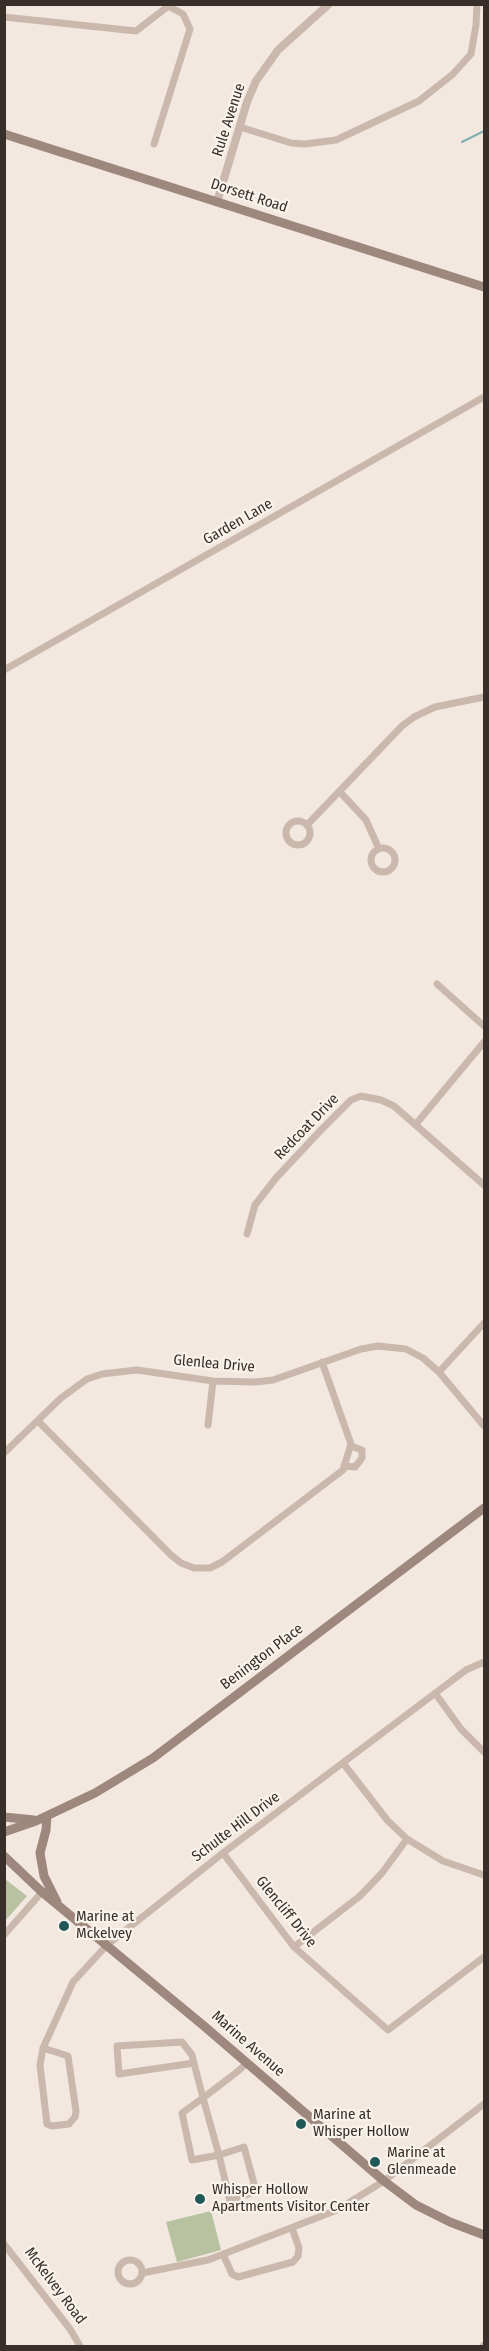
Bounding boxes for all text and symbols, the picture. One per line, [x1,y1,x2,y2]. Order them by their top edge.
street label: Rule Avenue [209,81,249,159]
street label: Dorsett Road [208,175,290,217]
street label: Garden Lane [200,495,276,549]
street label: Redcoat Drive [271,1090,343,1164]
street label: Glenlea Drive [173,1351,255,1377]
street label: Benington Place [217,1620,307,1694]
street label: Schulte Hill Drive [189,1788,283,1866]
street label: Glencliff Drive [252,1873,320,1951]
place label: Marine at Mckelvey [76,1908,134,1943]
marker: Marine at Mckelvey [57,1919,71,1933]
street label: Marine Avenue [208,2007,288,2081]
place label: Marine at Whisper Hollow [313,2106,409,2141]
marker: Marine at Whisper Hollow [294,2117,308,2131]
place label: Marine at Glenmeade [387,2144,456,2179]
marker: Marine at Glenmeade [368,2155,382,2169]
place label: Whisper Hollow Apartments Visitor Center [212,2181,370,2216]
marker: Whisper Hollow Apartments Visitor Center [193,2192,207,2206]
street label: McKelvey Road [20,2244,90,2328]

